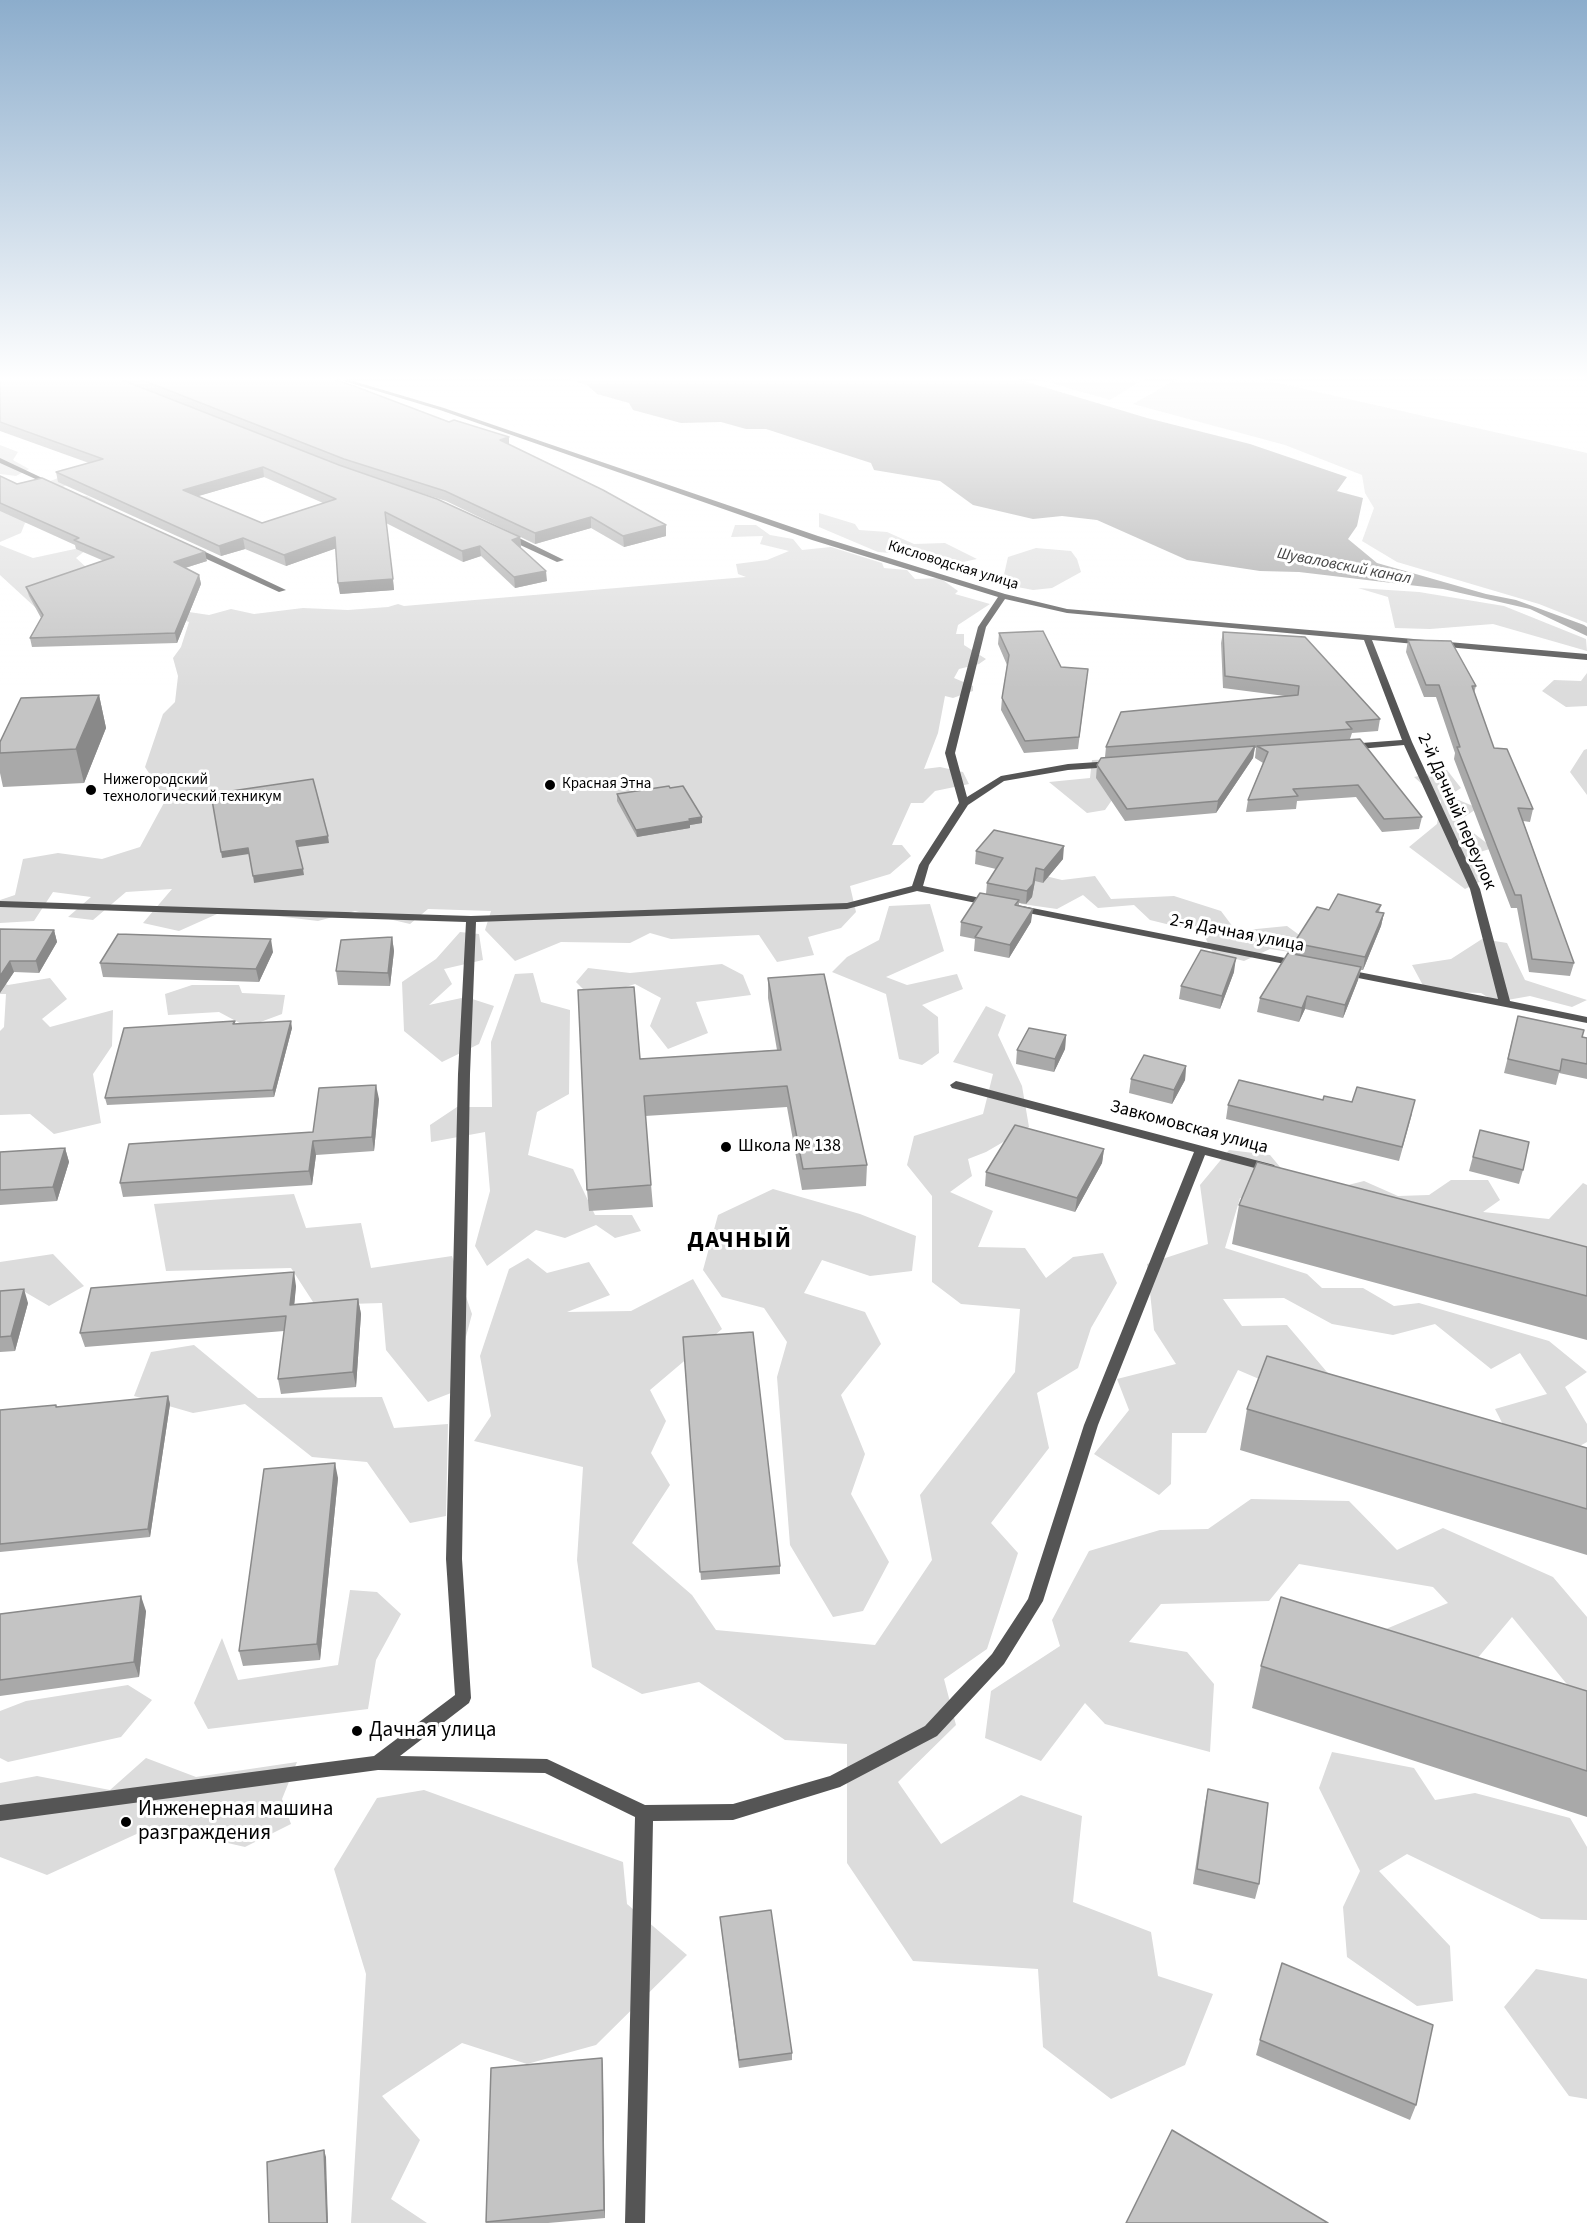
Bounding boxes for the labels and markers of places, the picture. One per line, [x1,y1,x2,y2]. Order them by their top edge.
place label: Нижегородский технологический техникум [103,772,282,807]
place label: Красная Этна [562,776,651,794]
marker: Красная Этна [543,778,557,792]
marker: Нижегородский технологический техникум [84,783,98,797]
place label: Школа № 138 [738,1136,841,1158]
marker: Школа № 138 [719,1140,733,1154]
place label: Дачная улица [369,1718,496,1744]
marker: Дачная улица [350,1724,364,1738]
place label: Инженерная машина разграждения [138,1797,333,1847]
marker: Инженерная машина разграждения [119,1815,133,1829]

